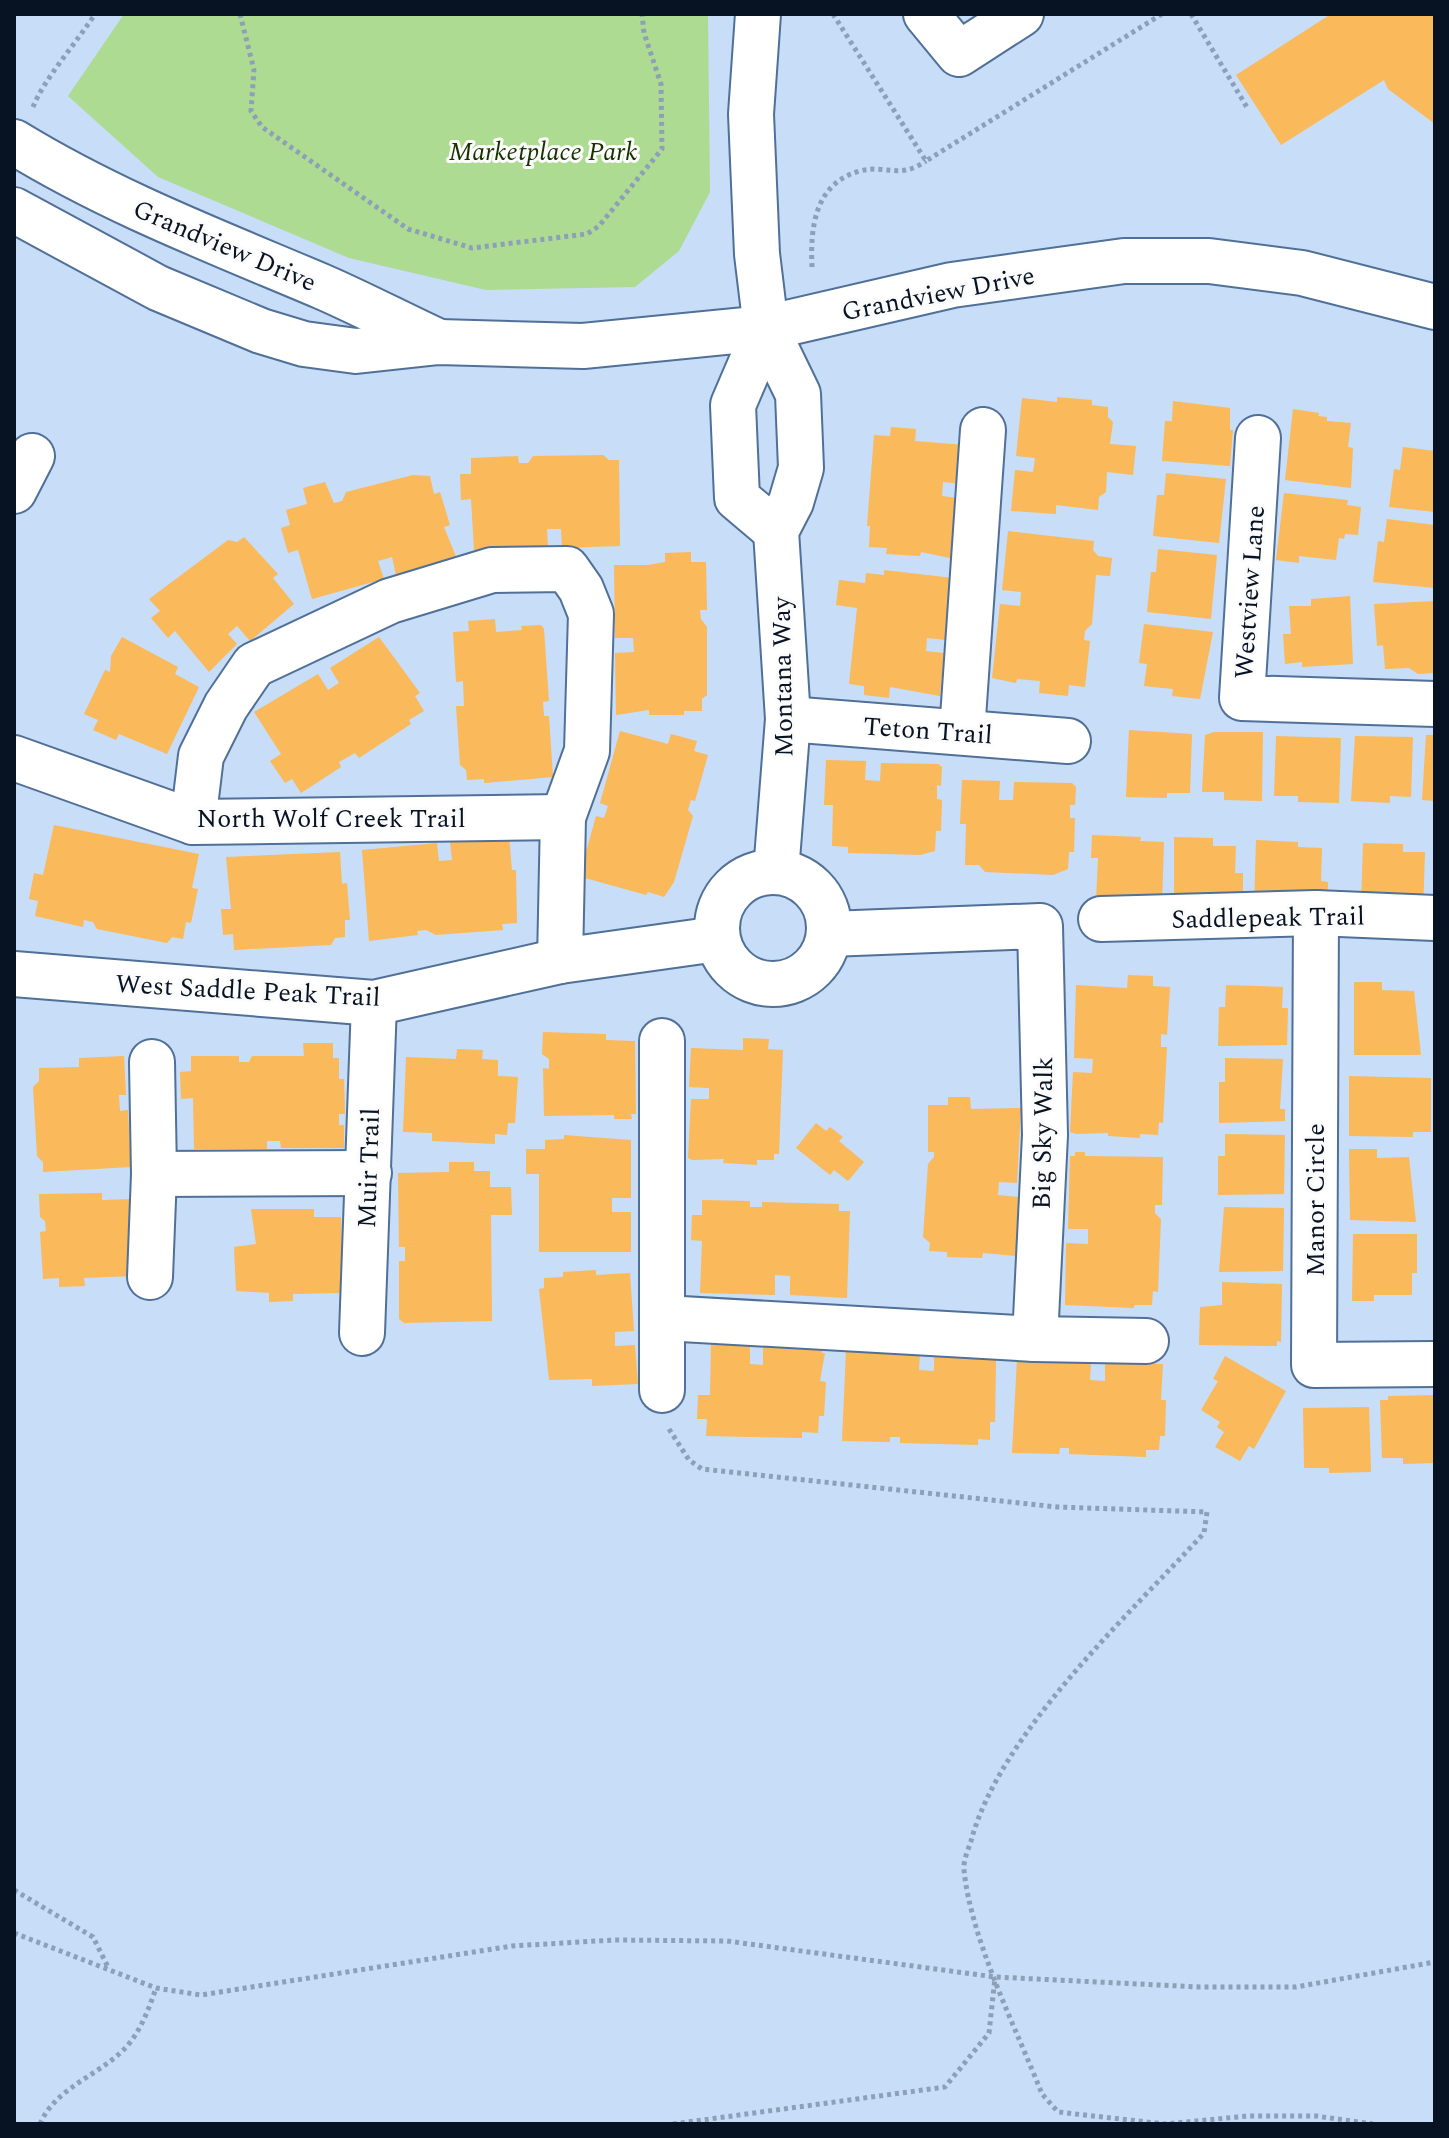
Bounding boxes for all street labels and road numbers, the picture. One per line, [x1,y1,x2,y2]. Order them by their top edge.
street label: Grandview Drive [127,189,323,303]
street label: Grandview Drive [838,256,1038,332]
street label: Westview Lane [1224,504,1276,680]
street label: Montana Way [762,595,804,757]
street label: Teton Trail [862,707,994,755]
street label: North Wolf Creek Trail [196,799,466,839]
street label: Saddlepeak Trail [1171,896,1365,940]
street label: West Saddle Peak Trail [114,964,381,1018]
street label: Big Sky Walk [1022,1056,1064,1210]
street label: Muir Trail [347,1107,391,1229]
street label: Manor Circle [1296,1123,1336,1277]

